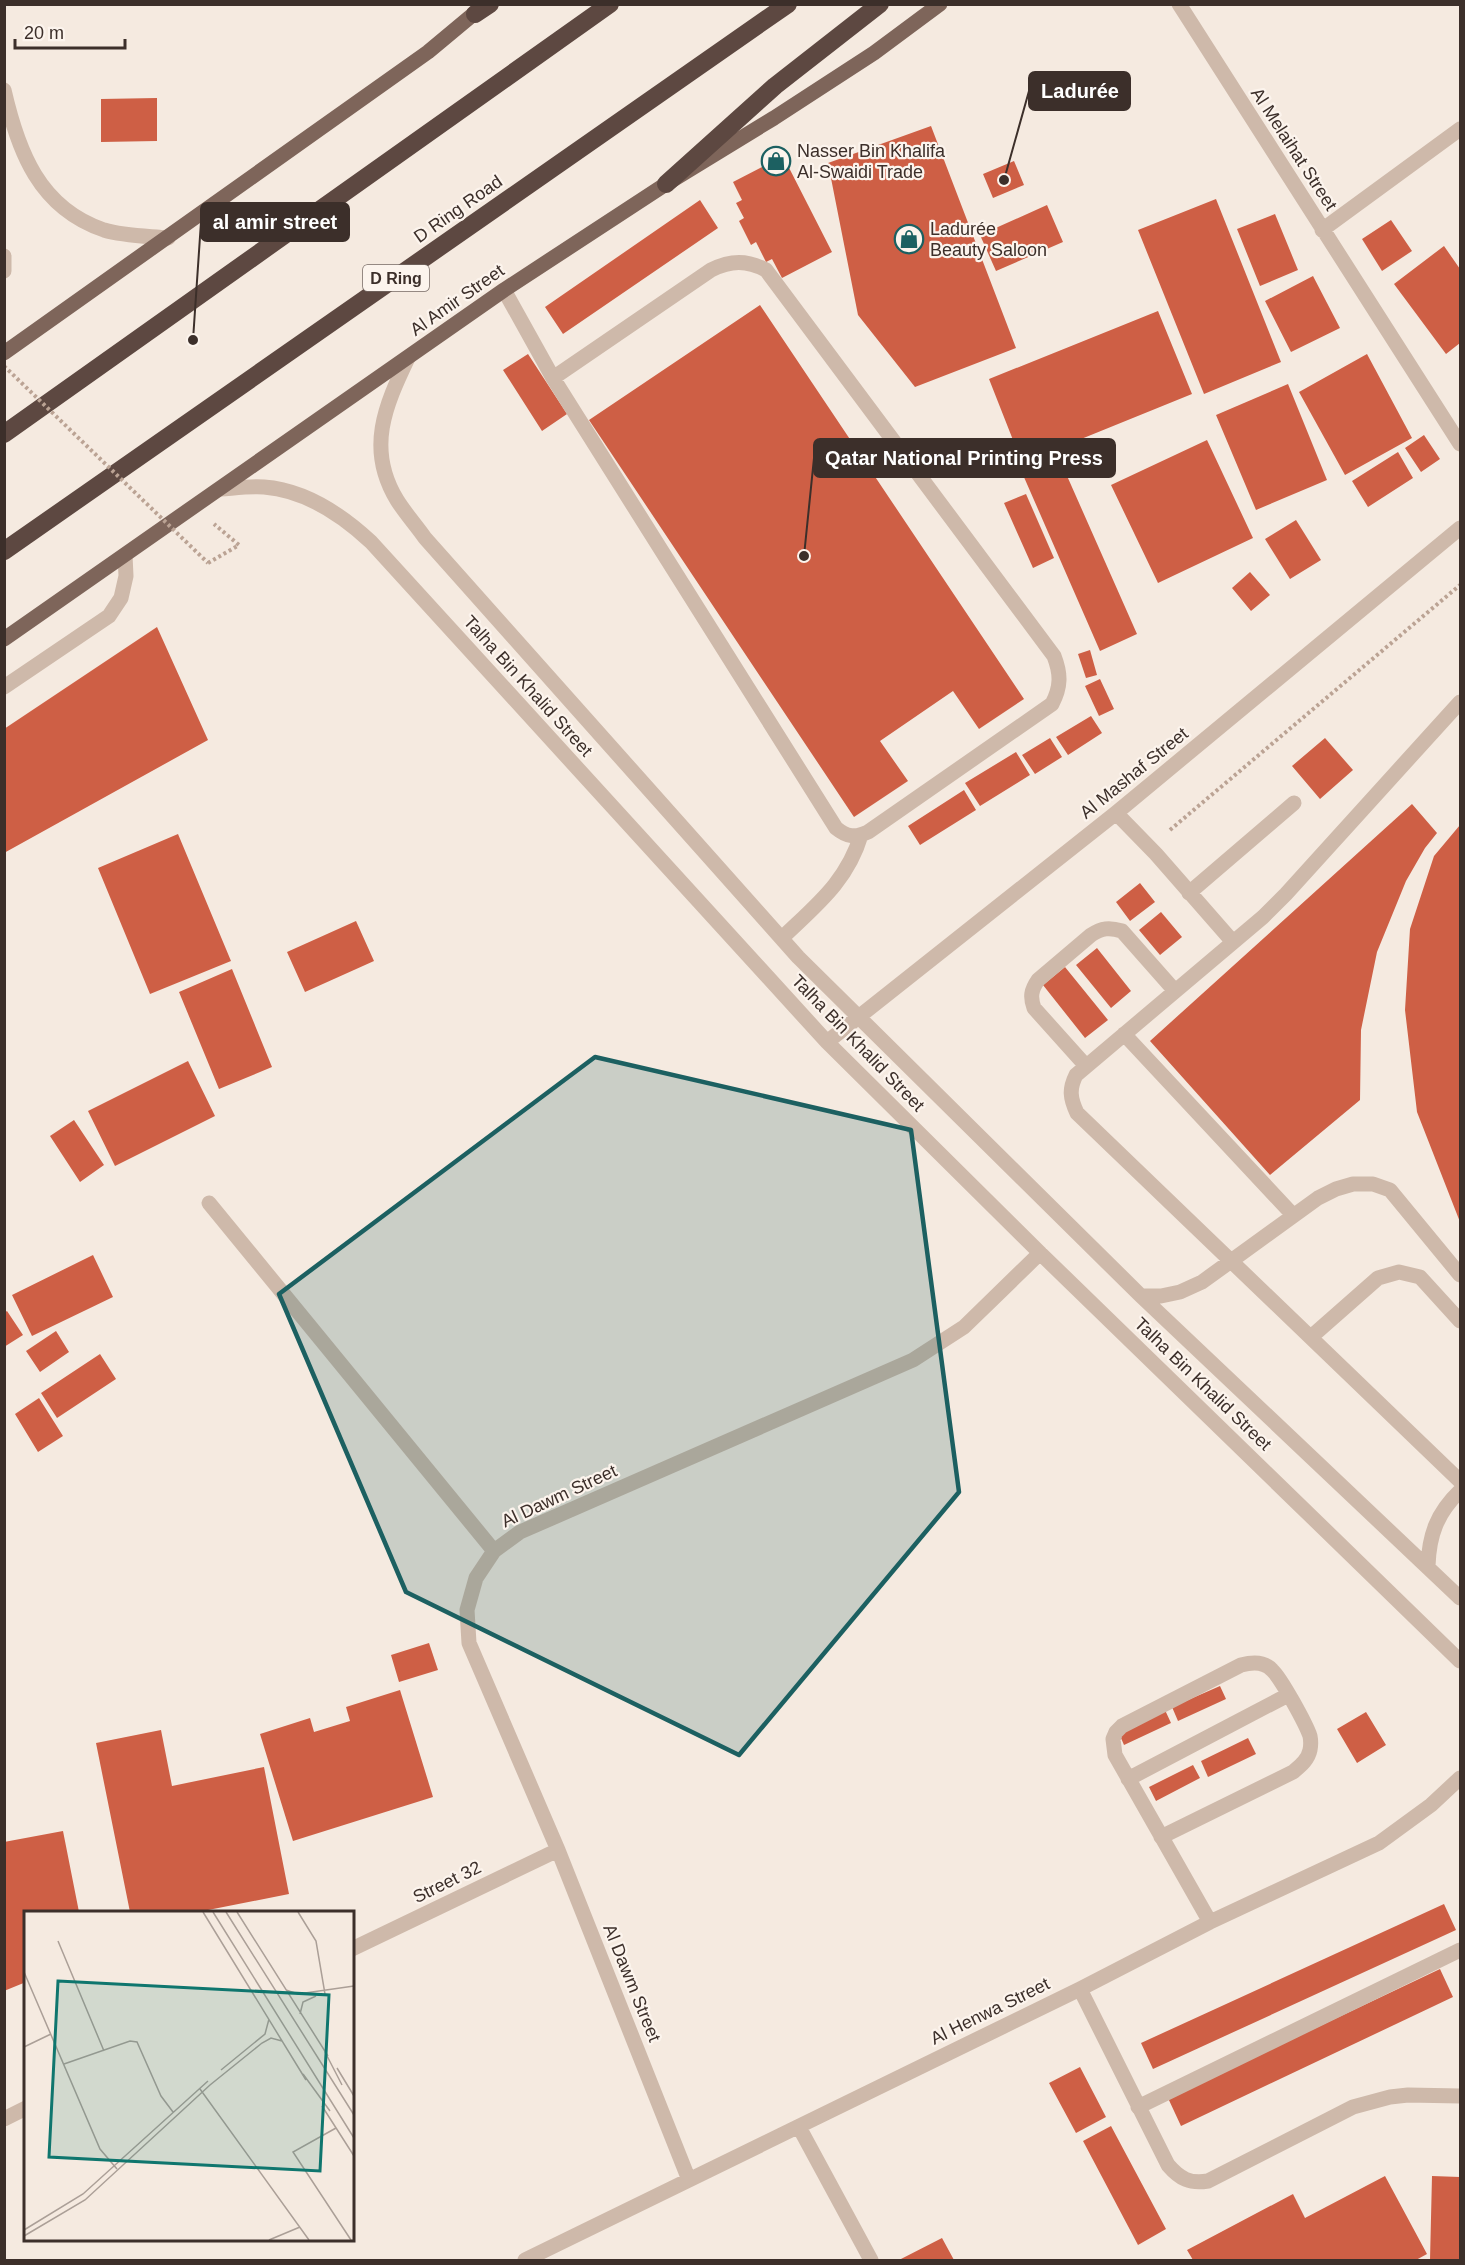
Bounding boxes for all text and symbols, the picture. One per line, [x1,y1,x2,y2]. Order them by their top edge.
scale bar [15,12,124,50]
text: 20 m [24,23,64,43]
callout: Ladurée [1029,72,1130,110]
text: Ladurée [1041,80,1119,102]
street label: Al Melaihat Street [1247,84,1341,214]
place label: Nasser Bin Khalifa Al-Swaidi Trade [797,141,946,182]
shop icon: Nasser Bin Khalifa Al-Swaidi Trade [760,145,792,177]
street label: D Ring Road [410,171,506,247]
callout: al amir street [201,203,349,241]
text: al amir street [213,211,338,233]
place label: Ladurée Beauty Saloon [930,219,1047,260]
shop icon: Ladurée Beauty Saloon [893,223,925,255]
street label: Al Amir Street [406,260,508,340]
road number: D Ring [363,265,429,291]
callout: Qatar National Printing Press [814,439,1115,477]
text: Qatar National Printing Press [825,447,1103,469]
street label: Talha Bin Khalid Street [460,612,596,760]
street label: Al Mashaf Street [1076,723,1192,823]
street label: Talha Bin Khalid Street [788,971,928,1115]
street label: Talha Bin Khalid Street [1131,1314,1275,1454]
street label: Al Dawm Street [498,1461,620,1531]
street label: Street 32 [410,1857,484,1907]
inset map [24,1911,354,2241]
street label: Al Dawm Street [599,1921,665,2045]
street label: Al Henwa Street [927,1974,1053,2048]

